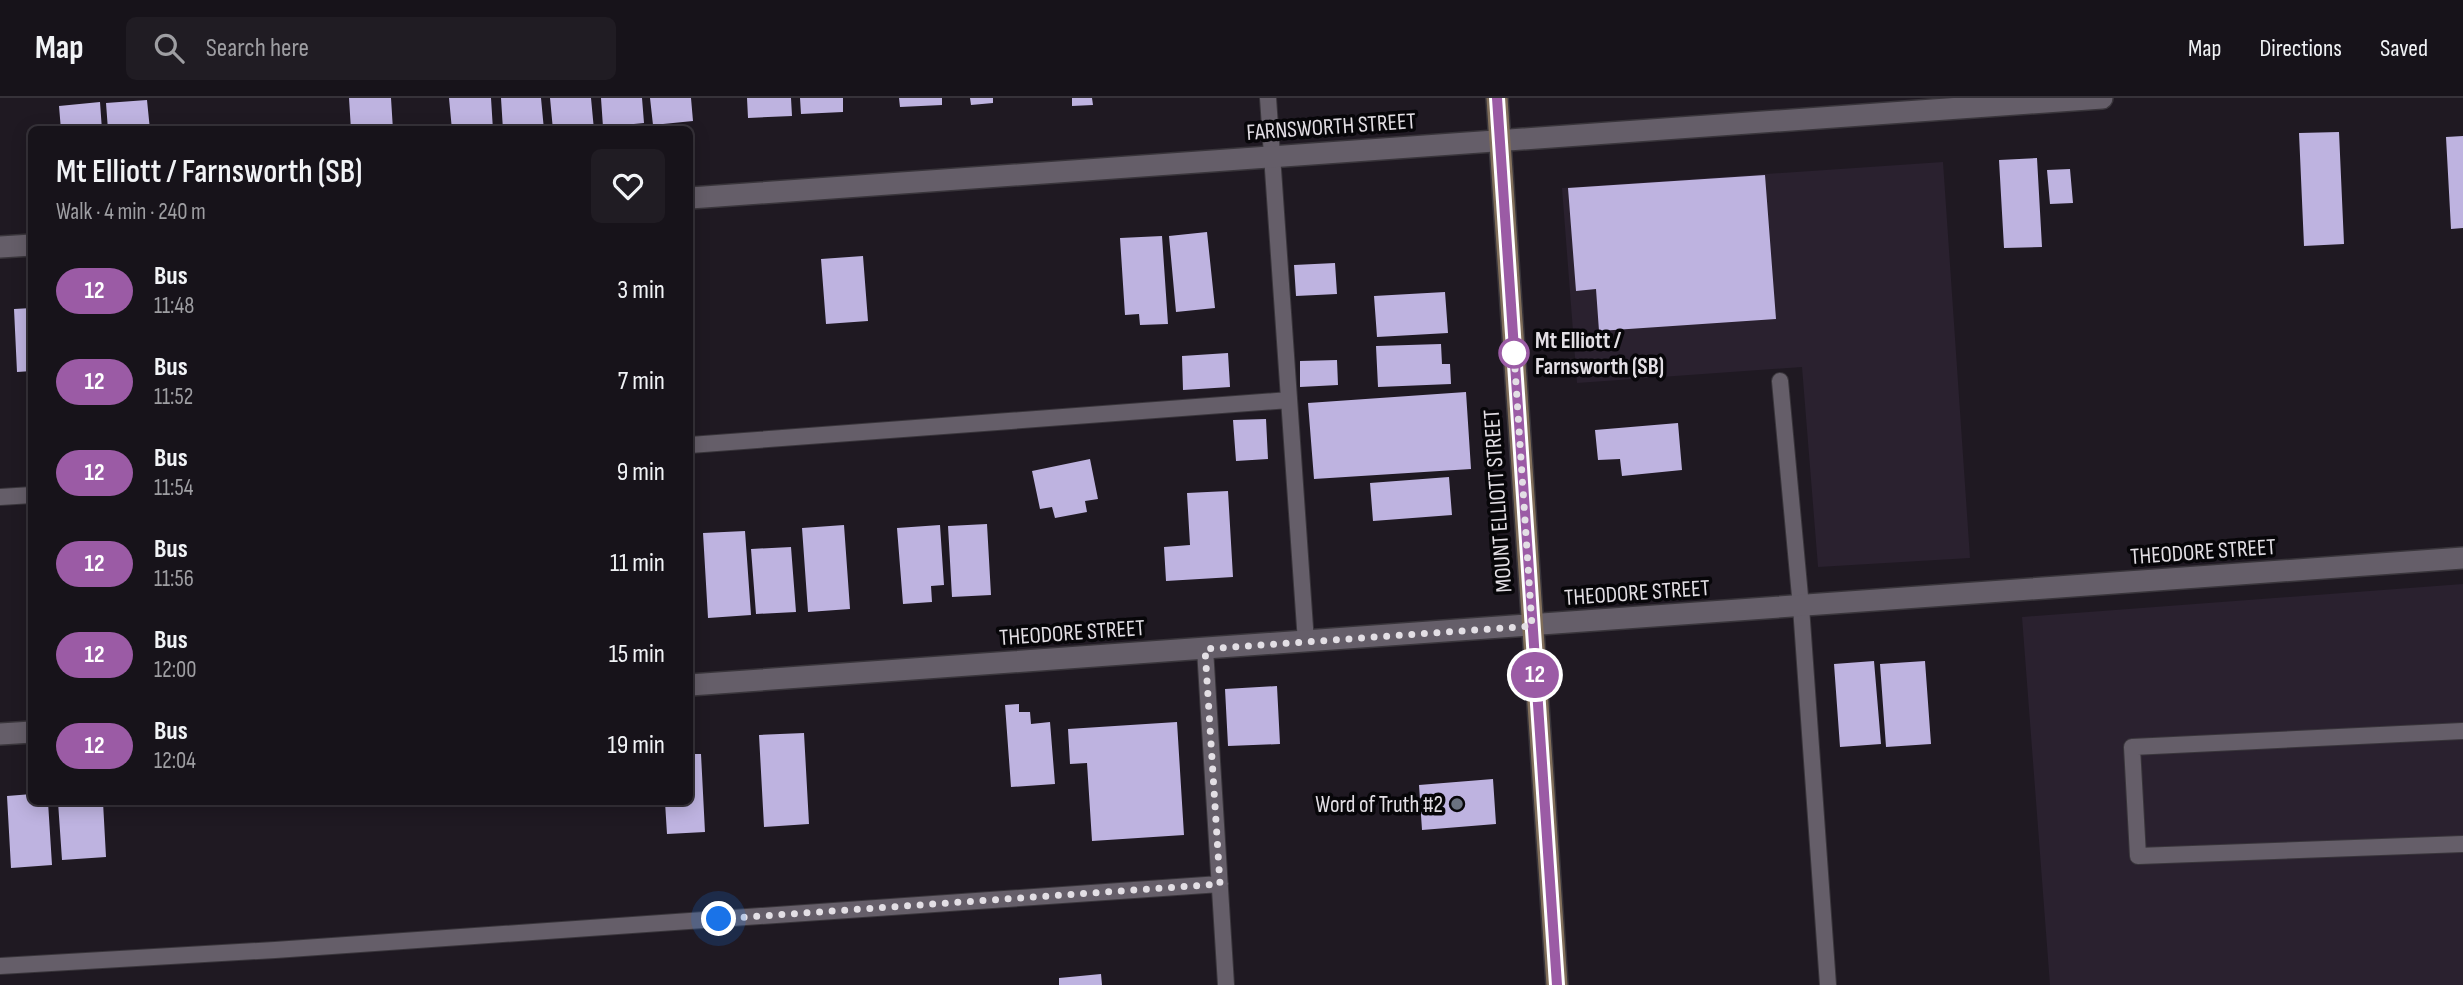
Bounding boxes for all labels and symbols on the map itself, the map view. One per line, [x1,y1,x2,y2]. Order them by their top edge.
street label: FARNSWORTH STREET [1245,107,1417,147]
place label: Mt Elliott / Farnsworth (SB) [1535,327,1664,381]
marker: Mt Elliott / Farnsworth (SB) [1499,338,1529,368]
street label: MOUNT ELLIOTT STREET [1478,408,1518,593]
street label: THEODORE STREET [2129,533,2277,571]
street label: THEODORE STREET [1563,574,1711,612]
street label: THEODORE STREET [998,614,1146,652]
line badge: 12 [1504,652,1566,698]
place label: Word of Truth #2 [1315,791,1443,819]
marker: Word of Truth #2 [1449,796,1465,812]
your location [701,901,736,936]

